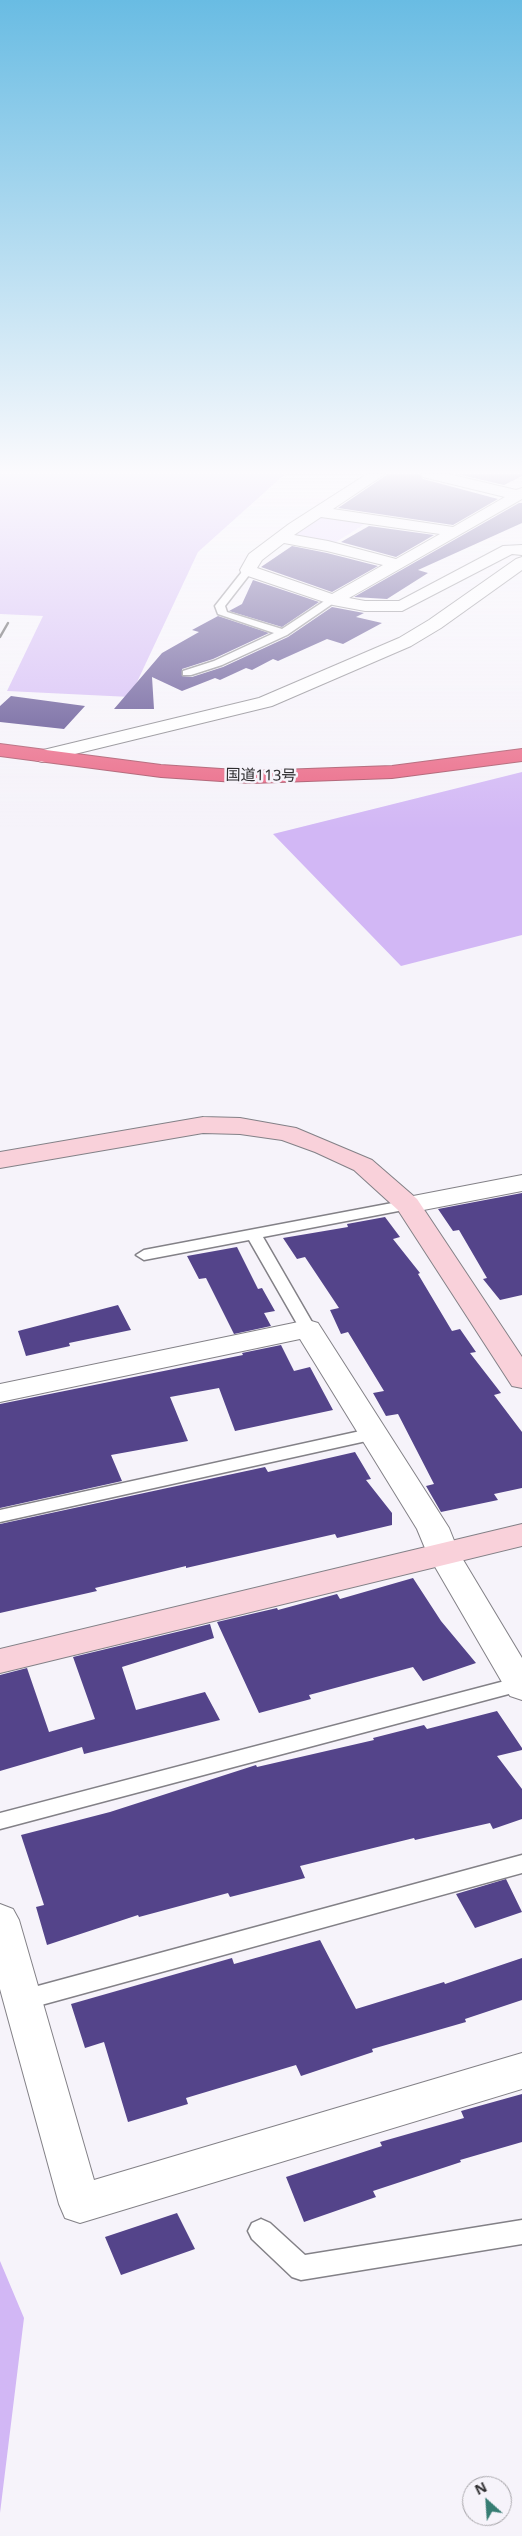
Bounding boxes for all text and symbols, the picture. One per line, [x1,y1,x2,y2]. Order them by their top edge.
street label: 国道113号 [225,766,297,786]
north arrow [462,2476,512,2526]
text: N [471,2477,490,2499]

